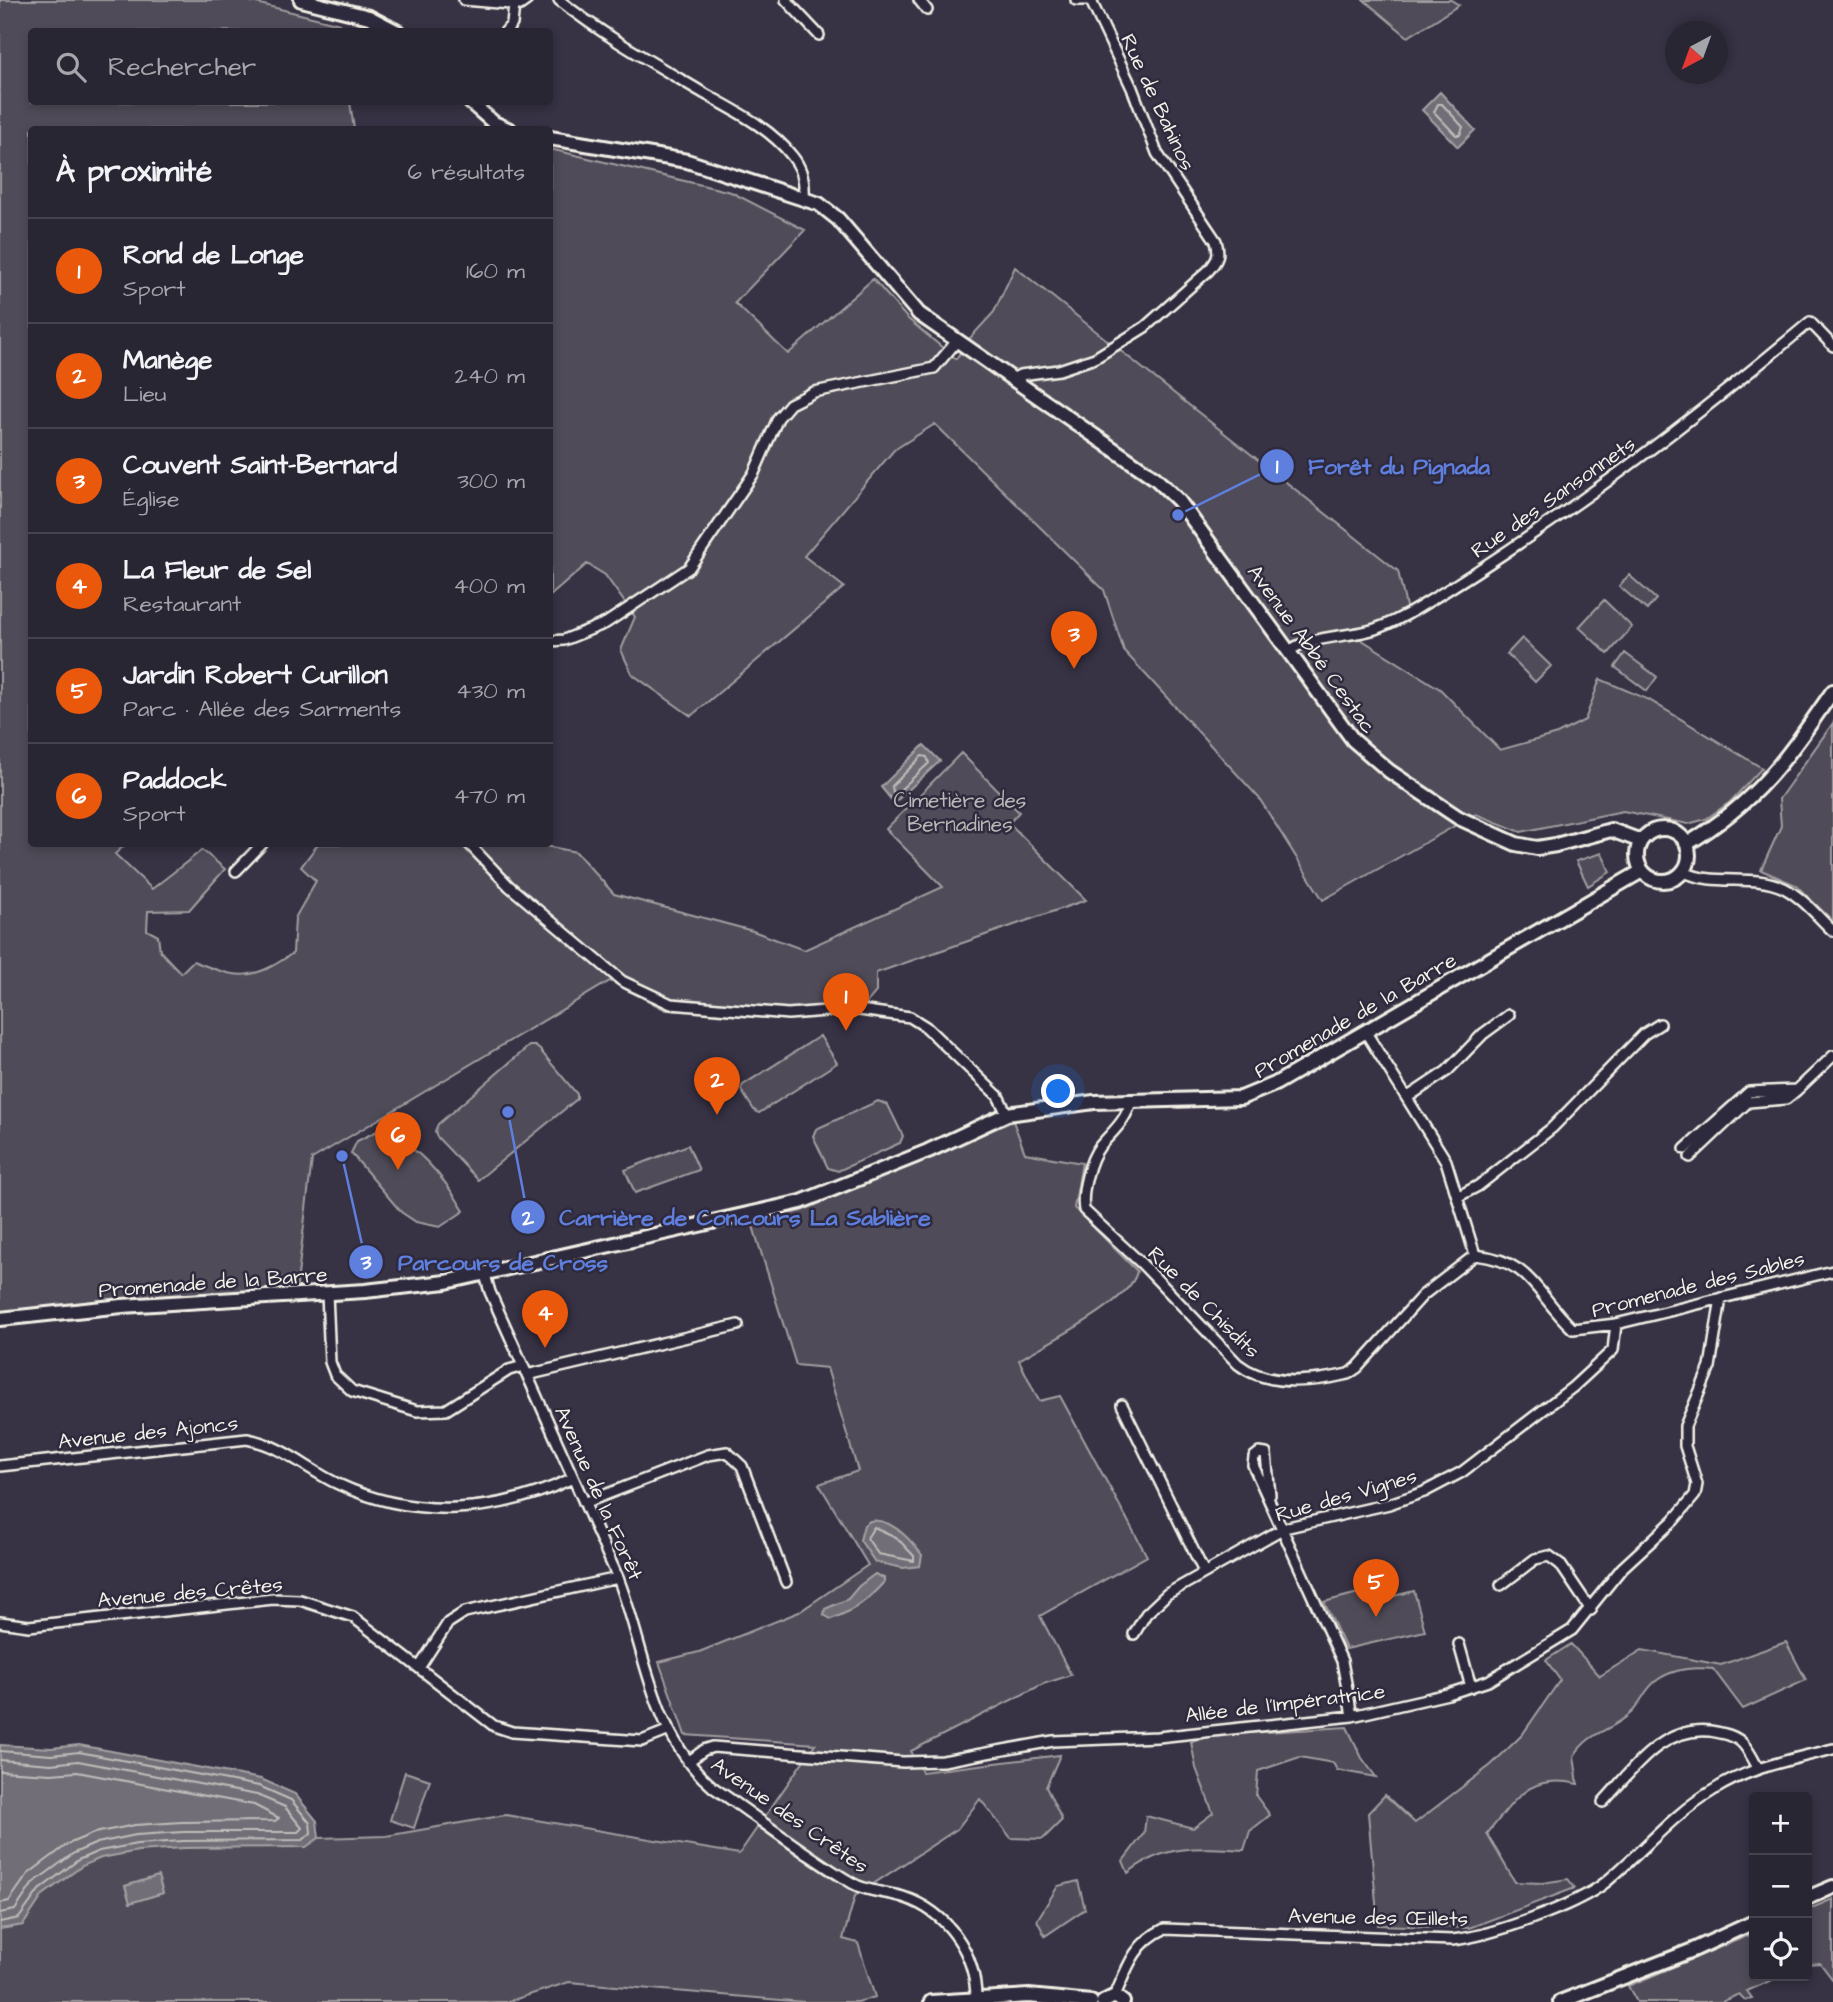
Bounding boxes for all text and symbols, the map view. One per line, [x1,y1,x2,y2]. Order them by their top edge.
north arrow [1665,21,1728,84]
search box [28,28,553,105]
street label: Rue de Bahinos [1113,29,1202,175]
icon: search [52,48,90,86]
text: Rechercher [108,49,256,85]
text: À proximité [56,151,212,193]
text: 6 résultats [408,156,525,188]
text: Rond de Longe [123,237,304,273]
text: 1 [78,255,80,287]
text: 160 m [466,255,525,287]
text: Sport [123,273,186,305]
text: Manège [123,342,212,378]
text: 2 [72,360,86,392]
text: 240 m [455,360,525,392]
text: Lieu [123,378,167,410]
street label: Rue des Sansonnets [1465,430,1641,565]
callout: Forêt du Pignada [1259,444,1504,488]
text: Couvent Saint-Bernard [123,447,397,483]
text: Forêt du Pignada [1308,451,1490,484]
text: 1 [1276,452,1279,481]
text: 3 [73,465,85,497]
text: 300 m [457,465,525,497]
text: Église [123,483,180,515]
text: La Fleur de Sel [123,552,311,588]
street label: Avenue Abbé Cestac [1240,559,1383,740]
text: 4 [71,570,87,602]
text: 400 m [453,570,525,602]
text: Restaurant [123,588,241,620]
pin: 3 [1051,611,1097,669]
text: Jardin Robert Curillon [123,657,388,693]
text: 5 [71,675,87,707]
text: 430 m [456,675,525,707]
text: Parc · Allée des Sarments [123,693,401,725]
text: Paddock [123,762,227,798]
text: 6 [72,780,86,812]
text: 470 m [454,780,525,812]
park label: Cimetière des Bernadines [894,786,1026,839]
text: Sport [123,798,186,830]
street label: Promenade de la Barre [1249,946,1462,1085]
pin: 1 [823,973,869,1031]
pin: 2 [694,1057,740,1115]
your location [1041,1074,1075,1108]
pin: 6 [375,1112,421,1170]
callout: Carrière de Concours La Sablière [510,1195,944,1239]
text: Carrière de Concours La Sablière [559,1202,931,1234]
text: 2 [521,1204,535,1233]
callout: Parcours de Cross [349,1240,622,1284]
street label: Rue de Chisdits [1141,1240,1266,1365]
street label: Promenade des Sables [1589,1244,1808,1325]
text: Parcours de Cross [398,1247,609,1279]
text: 3 [360,1248,372,1277]
street label: Promenade de la Barre [98,1260,328,1305]
pin: 4 [522,1290,568,1348]
street label: Avenue de la Forêt [547,1402,650,1585]
street label: Avenue des Ajoncs [57,1409,240,1456]
street label: Rue des Vignes [1272,1461,1421,1531]
pin: 5 [1353,1559,1399,1617]
street label: Avenue des Crêtes [96,1570,284,1615]
street label: Allée de l'Impératrice [1183,1677,1387,1731]
street label: Avenue des Crêtes [705,1750,874,1881]
map controls [1749,1792,1812,1981]
button: + [1749,1792,1812,1855]
button: − [1749,1855,1812,1918]
street label: Avenue des Œillets [1288,1901,1468,1934]
button: locate [1749,1918,1812,1981]

